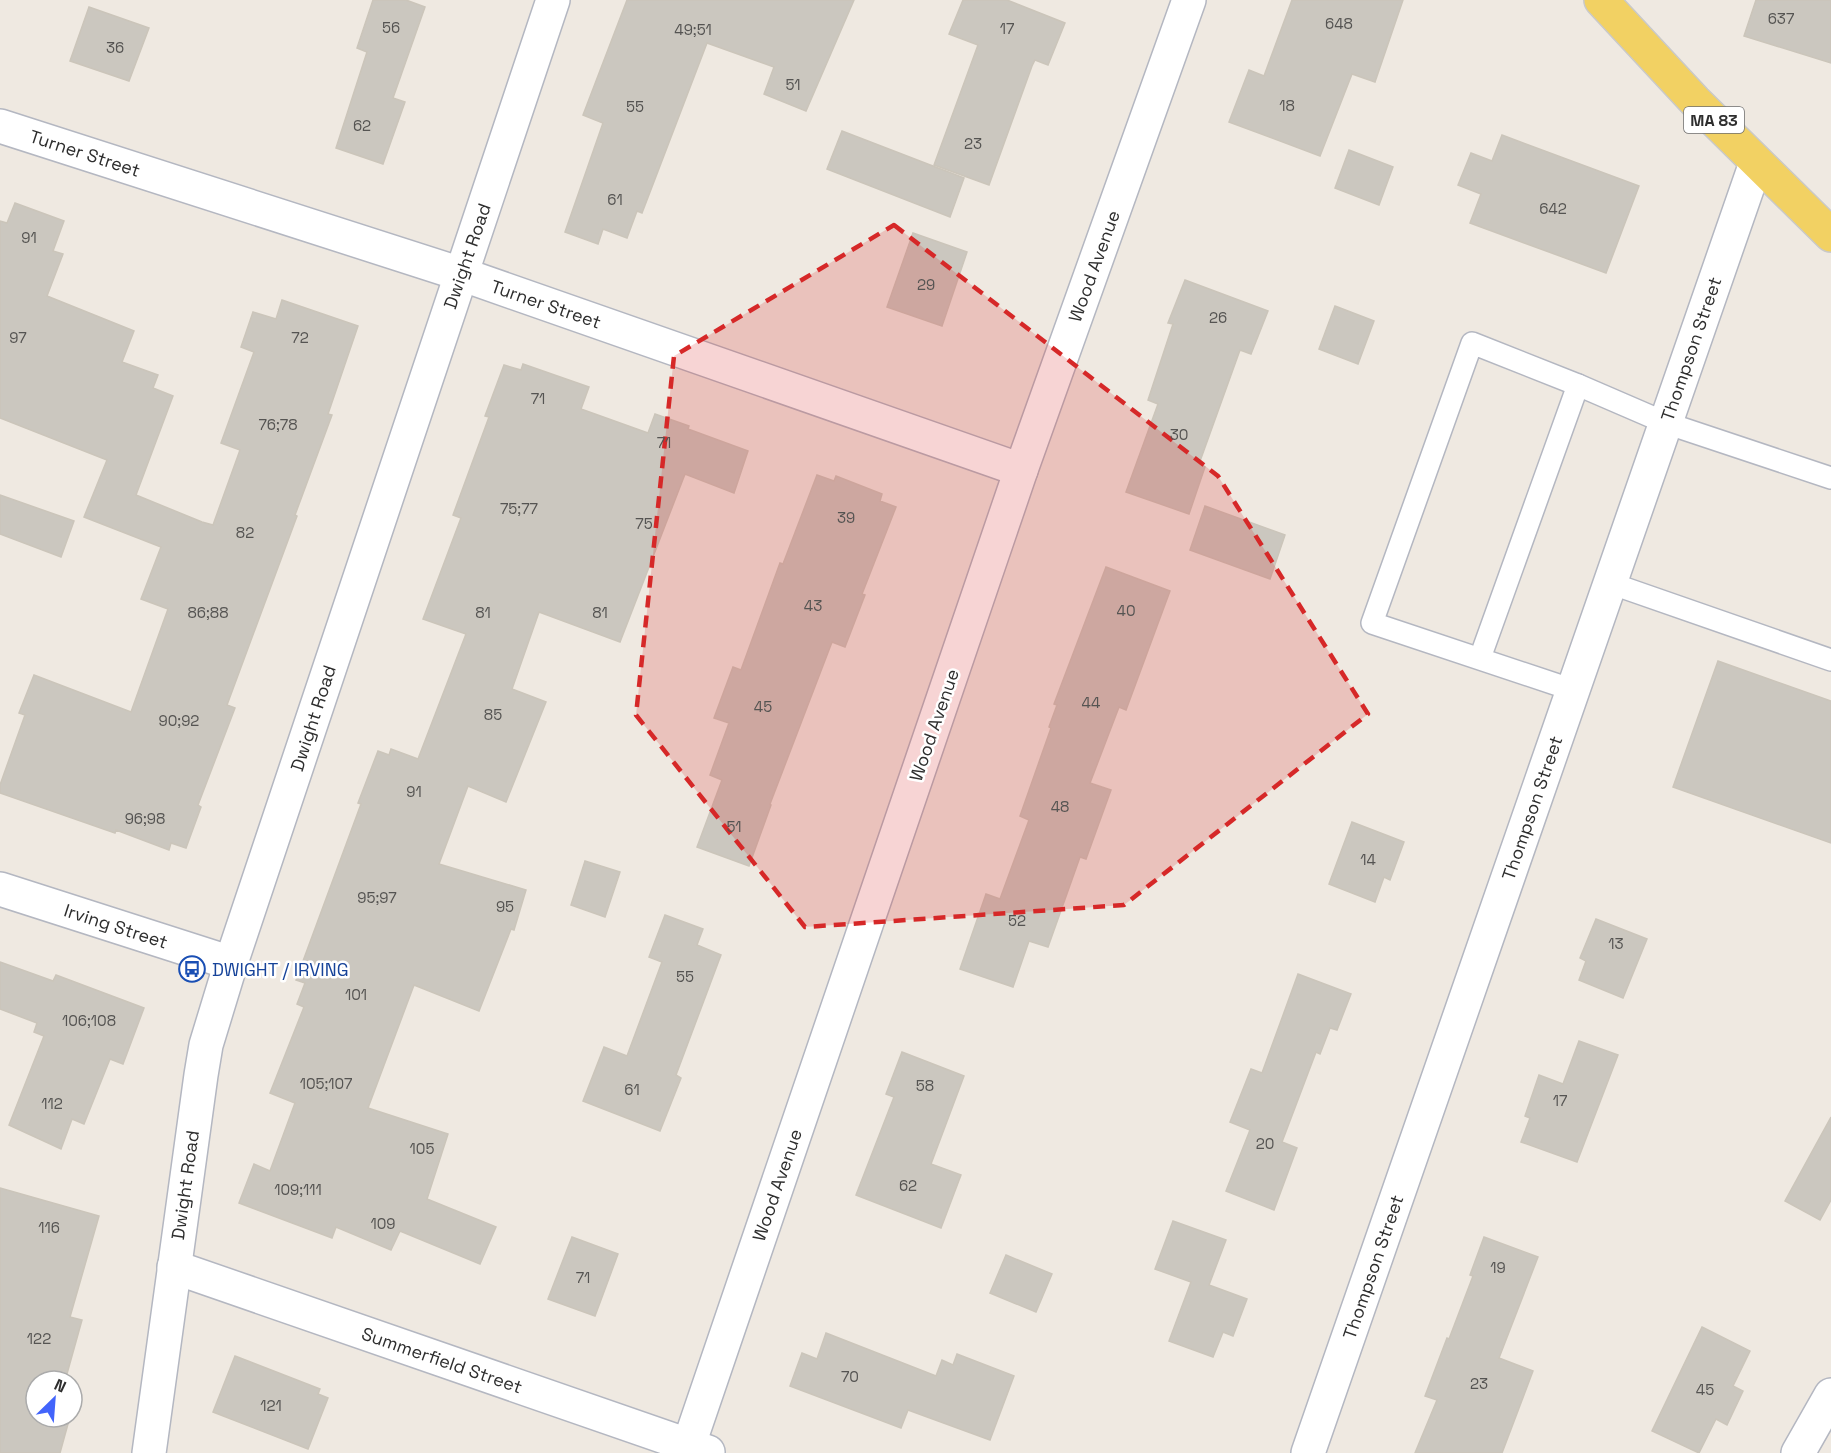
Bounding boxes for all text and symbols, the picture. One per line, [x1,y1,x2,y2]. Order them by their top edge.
house number: 637 [1768,9,1794,28]
house number: 648 [1325,14,1353,33]
house number: 56 [382,18,400,37]
house number: 17 [1000,19,1014,38]
house number: 49;51 [674,20,712,39]
house number: 36 [106,38,124,57]
house number: 51 [785,75,801,94]
house number: 18 [1279,96,1295,115]
house number: 55 [626,97,644,116]
road number: MA 83 [1684,107,1744,133]
house number: 62 [353,116,371,135]
street label: Turner Street [27,124,143,182]
house number: 23 [964,134,982,153]
house number: 61 [607,190,623,209]
house number: 642 [1539,199,1567,218]
street label: Dwight Road [438,200,496,312]
street label: Wood Avenue [1063,207,1125,325]
house number: 91 [21,228,37,247]
street label: Turner Street [488,274,604,334]
street label: Thompson Street [1656,274,1726,424]
house number: 29 [917,275,935,294]
house number: 26 [1209,308,1227,327]
house number: 97 [9,328,27,347]
house number: 72 [291,328,309,347]
house number: 71 [531,389,545,408]
house number: 76;78 [258,415,298,434]
house number: 30 [1170,425,1188,444]
house number: 71 [657,433,671,452]
house number: 75;77 [500,499,538,518]
house number: 39 [837,508,855,527]
house number: 75 [635,514,653,533]
house number: 82 [236,523,254,542]
house number: 43 [804,596,822,615]
house number: 40 [1117,601,1136,620]
house number: 86;88 [187,603,229,622]
house number: 81 [475,603,491,622]
house number: 81 [592,603,608,622]
street label: Dwight Road [285,662,341,774]
street label: Wood Avenue [904,666,964,784]
house number: 44 [1082,693,1100,712]
house number: 45 [754,697,772,716]
house number: 85 [484,705,502,724]
house number: 90;92 [159,711,199,730]
street label: Thompson Street [1497,733,1567,883]
house number: 91 [406,782,422,801]
house number: 48 [1051,797,1069,816]
house number: 96;98 [125,809,165,828]
house number: 51 [726,817,742,836]
house number: 14 [1360,850,1376,869]
house number: 95;97 [357,888,397,907]
house number: 95 [496,897,514,916]
street label: Irving Street [61,898,171,954]
house number: 52 [1008,911,1026,930]
house number: 13 [1608,934,1624,953]
bus stop icon: DWIGHT / IRVING [177,954,207,984]
place label: DWIGHT / IRVING [212,958,349,981]
house number: 55 [676,967,694,986]
house number: 101 [345,985,367,1004]
house number: 106;108 [62,1011,116,1030]
house number: 105;107 [300,1074,352,1093]
house number: 58 [916,1076,934,1095]
house number: 61 [624,1080,640,1099]
house number: 17 [1553,1091,1567,1110]
house number: 112 [41,1094,63,1113]
street label: Wood Avenue [747,1126,807,1244]
street label: Dwight Road [166,1129,204,1241]
house number: 20 [1256,1134,1274,1153]
house number: 105 [410,1139,434,1158]
house number: 62 [899,1176,917,1195]
house number: 109;111 [274,1180,322,1199]
street label: Thompson Street [1338,1192,1408,1342]
house number: 109 [370,1214,396,1233]
house number: 116 [38,1218,60,1237]
house number: 19 [1490,1258,1506,1277]
house number: 71 [576,1268,590,1287]
street label: Summerfield Street [359,1322,525,1398]
house number: 122 [27,1329,51,1348]
house number: 70 [841,1367,859,1386]
north arrow [24,1369,84,1429]
text: N [51,1374,69,1398]
house number: 23 [1470,1374,1488,1393]
house number: 45 [1696,1380,1714,1399]
house number: 121 [260,1396,282,1415]

